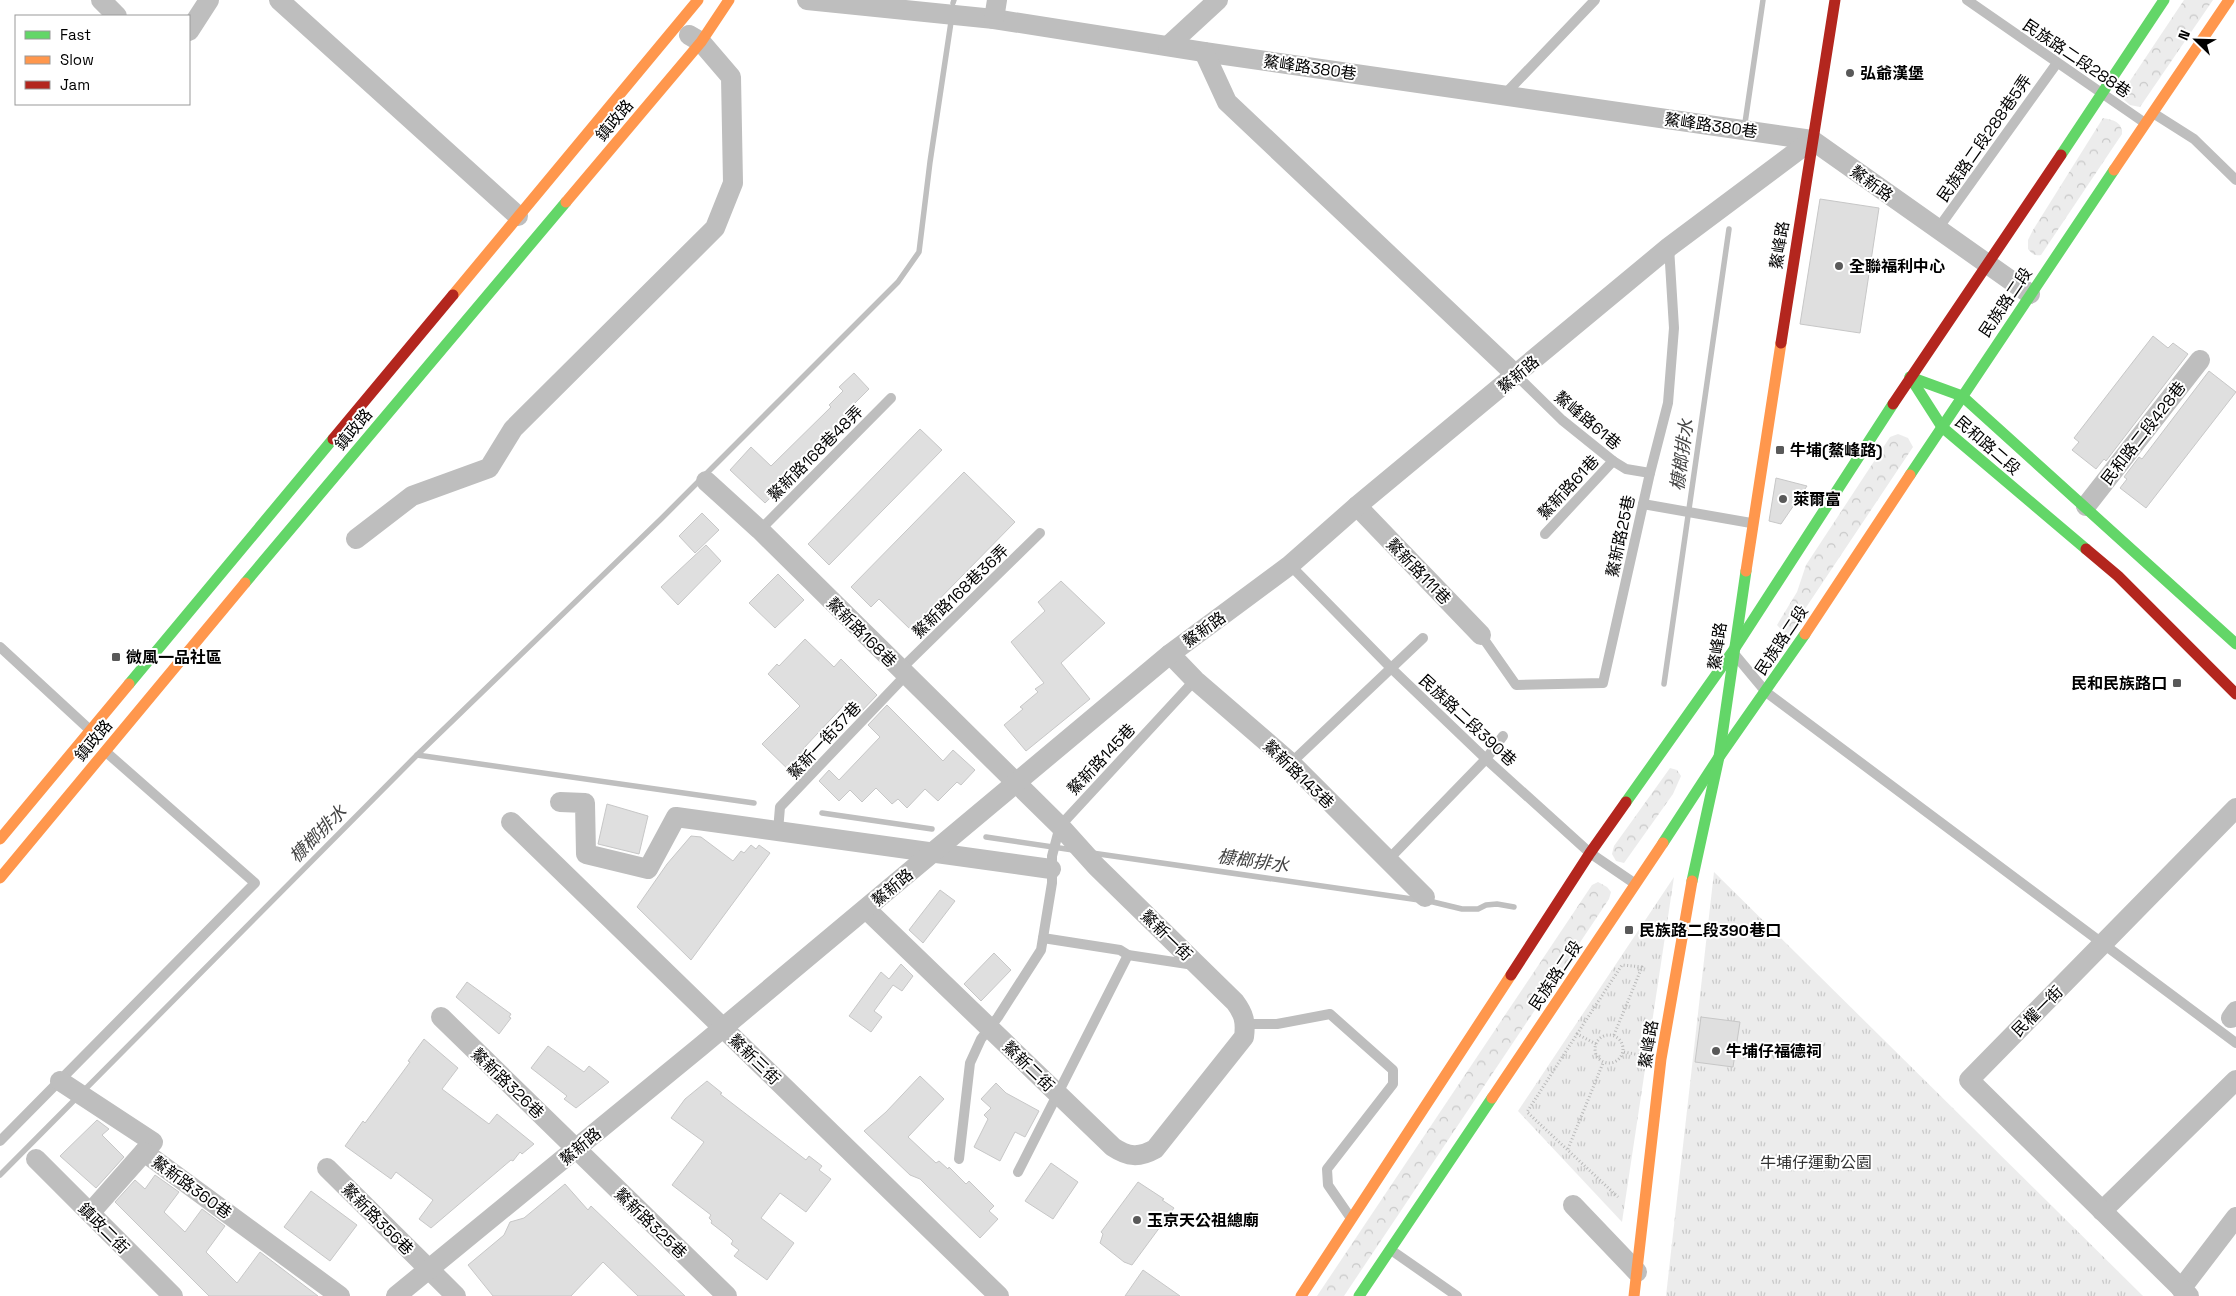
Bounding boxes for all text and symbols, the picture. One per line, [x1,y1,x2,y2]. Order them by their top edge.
legend [15,15,190,105]
street label: 民族路二段288巷 [2019,15,2135,102]
north arrow [2171,15,2221,65]
text: Fast [60,25,91,44]
text: N [2174,27,2194,43]
text: Slow [60,50,94,69]
street label: 鰲峰路380巷 [1262,51,1358,84]
place label: 弘爺漢堡 [1860,63,1924,84]
marker: 弘爺漢堡 [1844,67,1856,79]
street label: 民族路二段288巷5弄 [1932,70,2036,206]
text: Jam [60,75,90,94]
street label: 鎮政路 [591,95,638,145]
street label: 鰲峰路380巷 [1663,109,1759,142]
street label: 鰲新路 [1846,161,1897,206]
street label: 鰲峰路 [1765,220,1794,270]
place label: 全聯福利中心 [1849,256,1945,277]
marker: 全聯福利中心 [1833,260,1845,272]
street label: 民族路二段 [1974,263,2036,341]
street label: 鰲新路 [1493,351,1543,398]
street label: 民和路二段428巷 [2096,377,2190,489]
street label: 鰲峰路61巷 [1550,386,1625,454]
street label: 鰲新路168巷48弄 [763,401,867,505]
street label: 鎮政路 [330,404,377,454]
street label: 民和路二段 [1951,411,2025,480]
water label: 槺榔排水 [1665,417,1698,492]
place label: 牛埔(鰲峰路) [1790,440,1883,461]
marker: 牛埔(鰲峰路) [1774,444,1786,456]
street label: 鰲新路61巷 [1533,451,1603,524]
place label: 萊爾富 [1793,489,1841,510]
street label: 鰲新路25巷 [1602,493,1639,579]
marker: 萊爾富 [1777,493,1789,505]
street label: 鰲新路111巷 [1382,534,1455,609]
street label: 鰲新路168巷36弄 [908,540,1013,643]
street label: 鰲新路168巷 [822,593,901,672]
street label: 民族路二段 [1750,601,1812,679]
street label: 鰲新路 [1179,607,1230,652]
street label: 鰲峰路 [1704,621,1731,671]
place label: 微風一品社區 [126,647,222,668]
marker: 微風一品社區 [110,651,122,663]
street label: 民族路二段390巷 [1415,670,1521,771]
place label: 民和民族路口 [2071,673,2167,694]
marker: 民和民族路口 [2171,677,2183,689]
street label: 鰲新一街37巷 [783,697,866,784]
street label: 鎮政路 [70,715,117,765]
street label: 鰲新路145巷 [1063,719,1140,800]
street label: 鰲新路143巷 [1259,735,1338,813]
water label: 槺榔排水 [284,799,352,867]
water label: 槺榔排水 [1216,844,1291,877]
street label: 鰲新路 [867,864,917,911]
street label: 鰲新一街 [1136,906,1197,965]
place label: 民族路二段390巷口 [1639,920,1781,941]
marker: 民族路二段390巷口 [1623,924,1635,936]
street label: 民族路二段 [1524,936,1586,1014]
street label: 民權一街 [2007,981,2067,1041]
street label: 鰲峰路 [1634,1019,1663,1069]
street label: 鰲新三街 [724,1030,785,1089]
street label: 鰲新二街 [998,1037,1059,1096]
place label: 牛埔仔福德祠 [1726,1041,1822,1062]
street label: 鰲新路326巷 [467,1043,548,1123]
marker: 牛埔仔福德祠 [1710,1045,1722,1057]
street label: 鰲新路 [555,1123,605,1170]
street label: 鰲新路360巷 [148,1151,236,1223]
park label: 牛埔仔運動公園 [1760,1152,1872,1173]
street label: 鰲新路356巷 [337,1179,418,1260]
street label: 鰲新路325巷 [610,1184,691,1263]
street label: 鎮政二街 [74,1198,134,1258]
place label: 玉京天公祖總廟 [1147,1210,1259,1231]
marker: 玉京天公祖總廟 [1131,1214,1143,1226]

